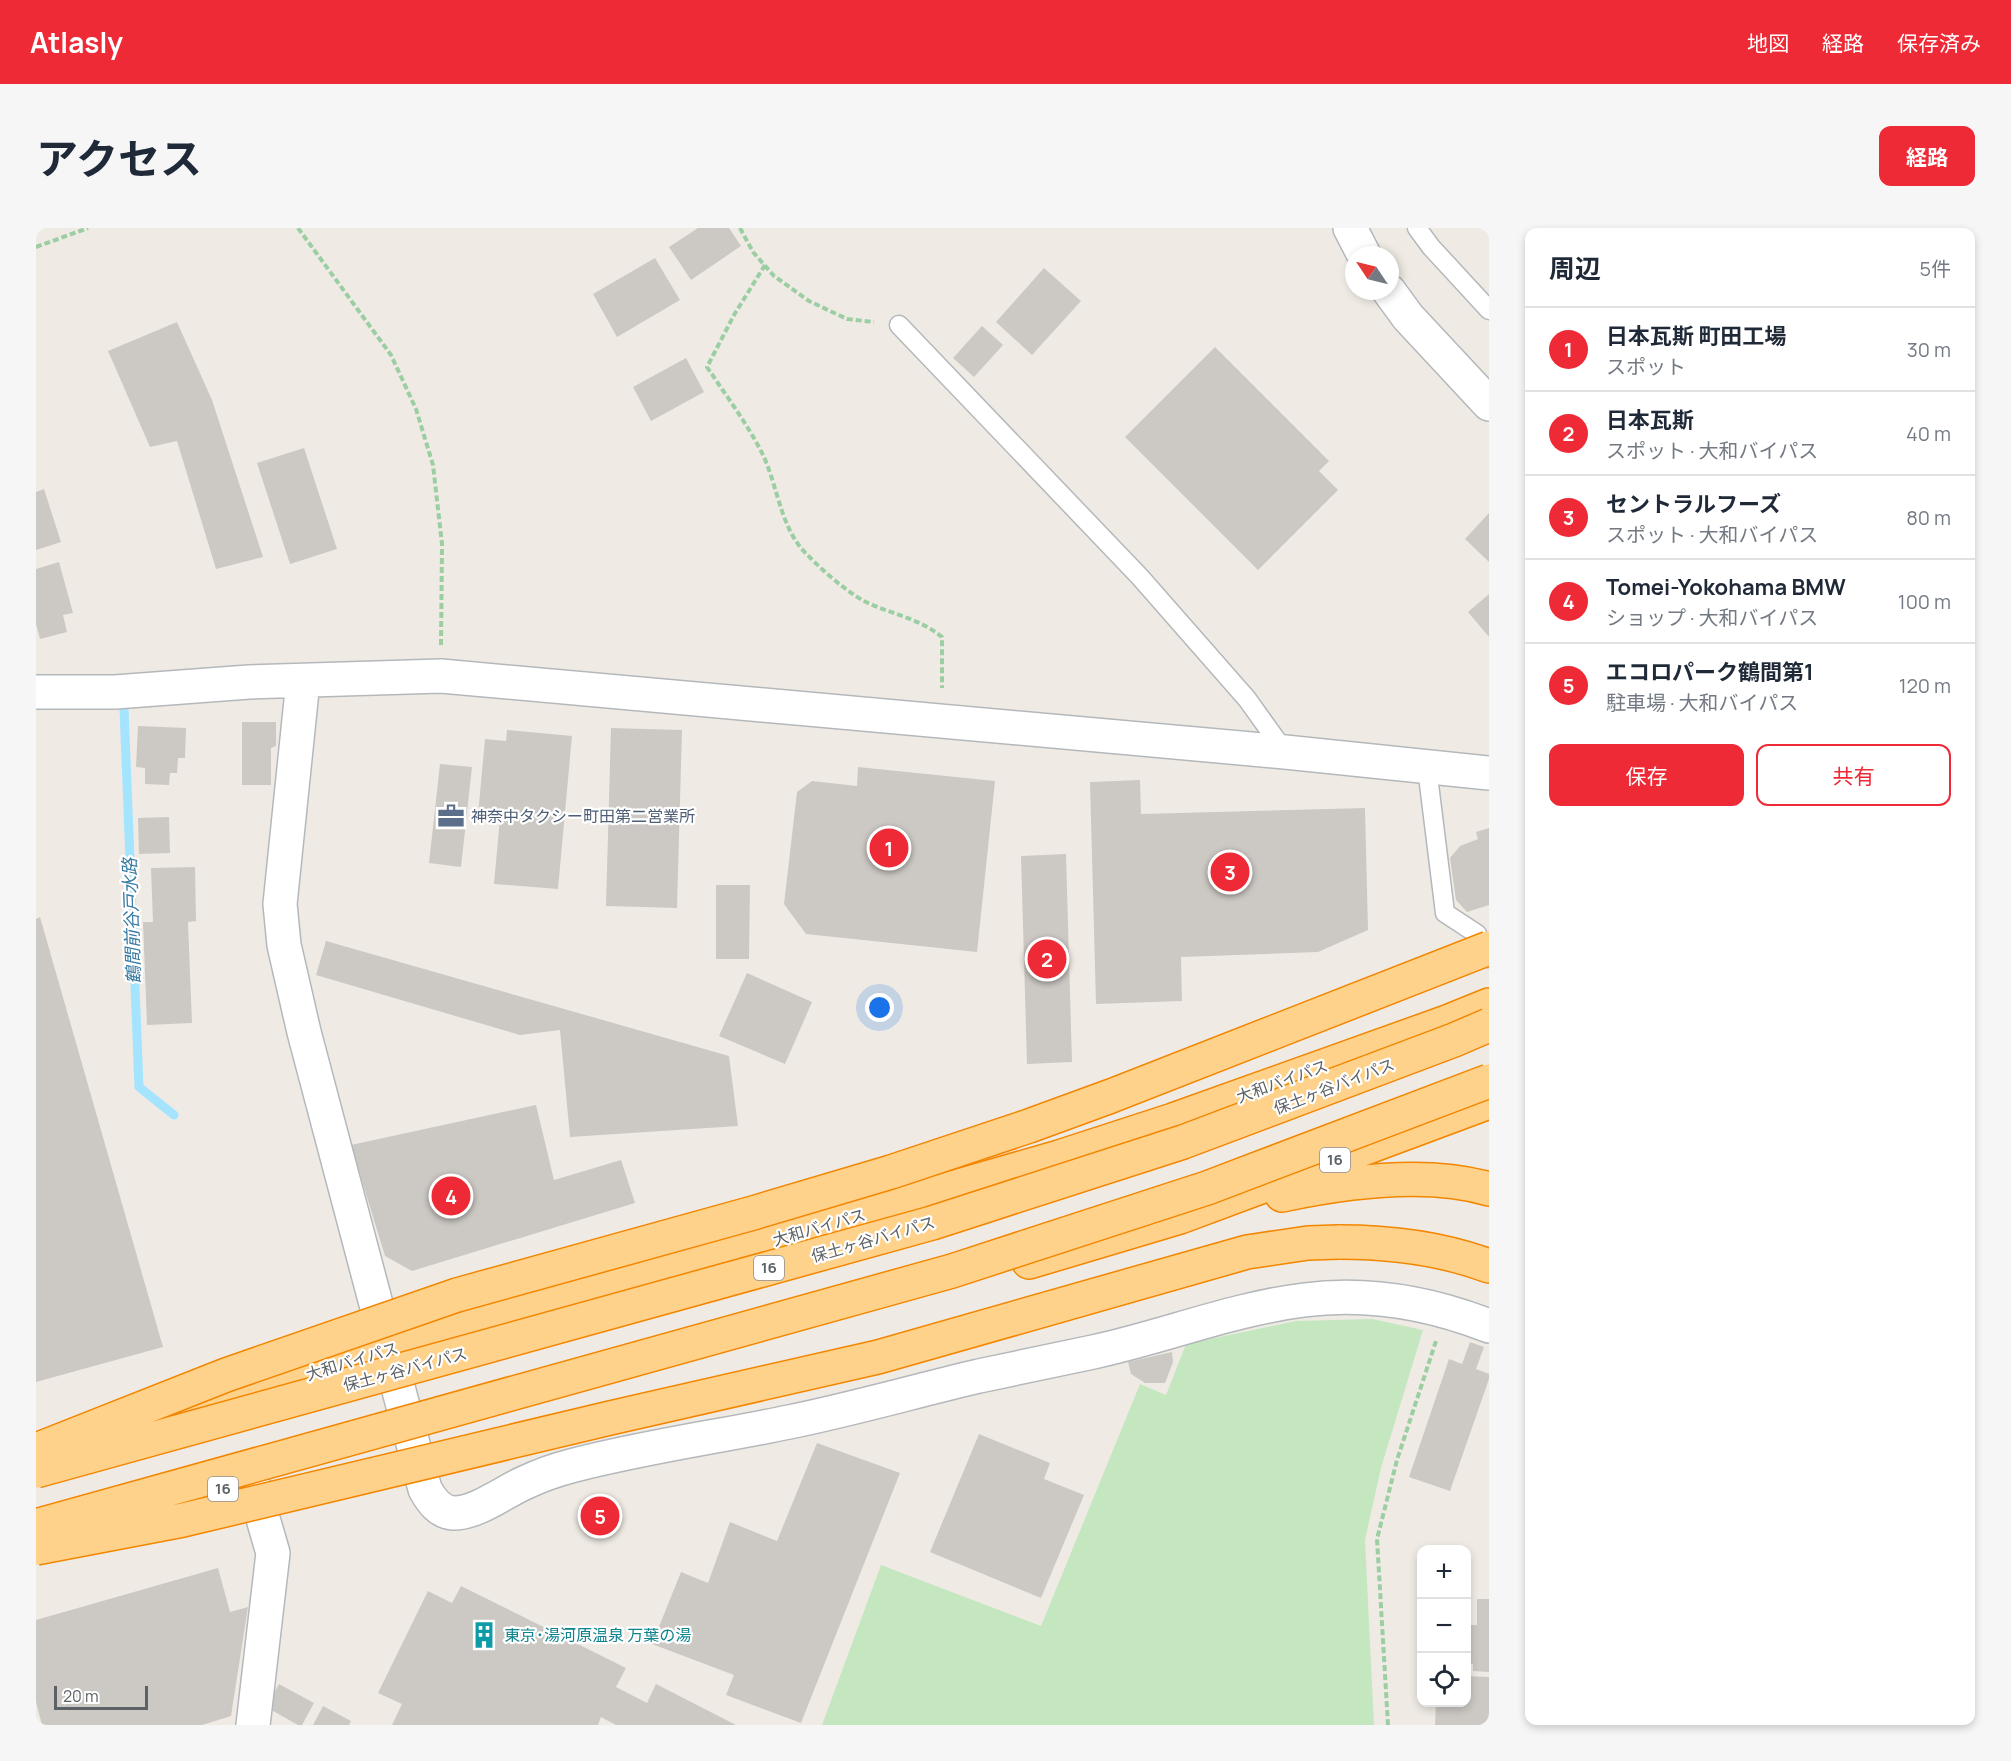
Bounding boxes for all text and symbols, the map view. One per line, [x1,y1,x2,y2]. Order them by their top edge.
text: Atlasly [30,23,123,61]
text: 地図 [1747,29,1789,57]
text: 経路 [1822,29,1864,57]
text: 保存済み [1897,29,1981,57]
button: 経路 [1879,126,1975,186]
text: アクセス [36,129,202,187]
north arrow [1345,246,1399,300]
text: 周辺 [1549,250,1601,286]
text: 5件 [1919,255,1951,282]
text: 日本瓦斯 町田工場 [1606,321,1786,351]
text: 1 [1564,336,1573,363]
text: 30 m [1907,336,1951,363]
text: スポット [1606,353,1686,380]
text: 日本瓦斯 [1606,405,1694,435]
text: 2 [1563,420,1574,447]
text: 40 m [1906,420,1951,447]
text: スポット · 大和バイパス [1606,437,1818,464]
text: セントラルフーズ [1606,489,1781,519]
text: 3 [1563,504,1574,531]
text: 80 m [1906,504,1951,531]
text: スポット · 大和バイパス [1606,521,1818,548]
text: Tomei-Yokohama BMW [1606,572,1846,602]
text: 4 [1562,588,1575,615]
text: 100 m [1898,588,1951,615]
text: ショップ · 大和バイパス [1606,604,1818,631]
text: エコロパーク鶴間第1 [1606,657,1814,687]
text: 5 [1563,672,1574,699]
text: 120 m [1899,672,1951,699]
text: 駐車場 · 大和バイパス [1606,689,1798,716]
button: 保存 [1549,744,1744,806]
button: 共有 [1756,744,1951,806]
office icon: 神奈中タクシー町田第二営業所 [436,801,466,831]
place label: 神奈中タクシー町田第二営業所 [471,805,695,827]
pin: 1 [870,826,908,870]
pin: 3 [1210,850,1250,894]
water label: 鶴間前谷戸水路 [117,856,145,984]
pin: 2 [1028,936,1066,982]
your location [865,993,894,1022]
street label: 保土ヶ谷バイパス [1270,1053,1398,1119]
street label: 大和バイパス [1233,1054,1331,1108]
road number: 16 [1320,1148,1350,1172]
pin: 4 [432,1174,470,1218]
street label: 大和バイパス [770,1203,868,1251]
street label: 保土ヶ谷バイパス [809,1211,937,1267]
road number: 16 [754,1256,784,1280]
street label: 大和バイパス [303,1336,401,1386]
street label: 保土ヶ谷バイパス [340,1342,470,1396]
road number: 16 [208,1477,238,1501]
pin: 5 [580,1494,620,1538]
map controls [1417,1545,1471,1707]
button: + [1417,1545,1471,1599]
button: − [1417,1599,1471,1653]
building icon: 東京･湯河原温泉 万葉の湯 [469,1620,499,1650]
place label: 東京･湯河原温泉 万葉の湯 [504,1624,691,1646]
button: locate [1417,1653,1471,1707]
scale bar [54,1683,148,1710]
text: 20 m [63,1685,99,1707]

